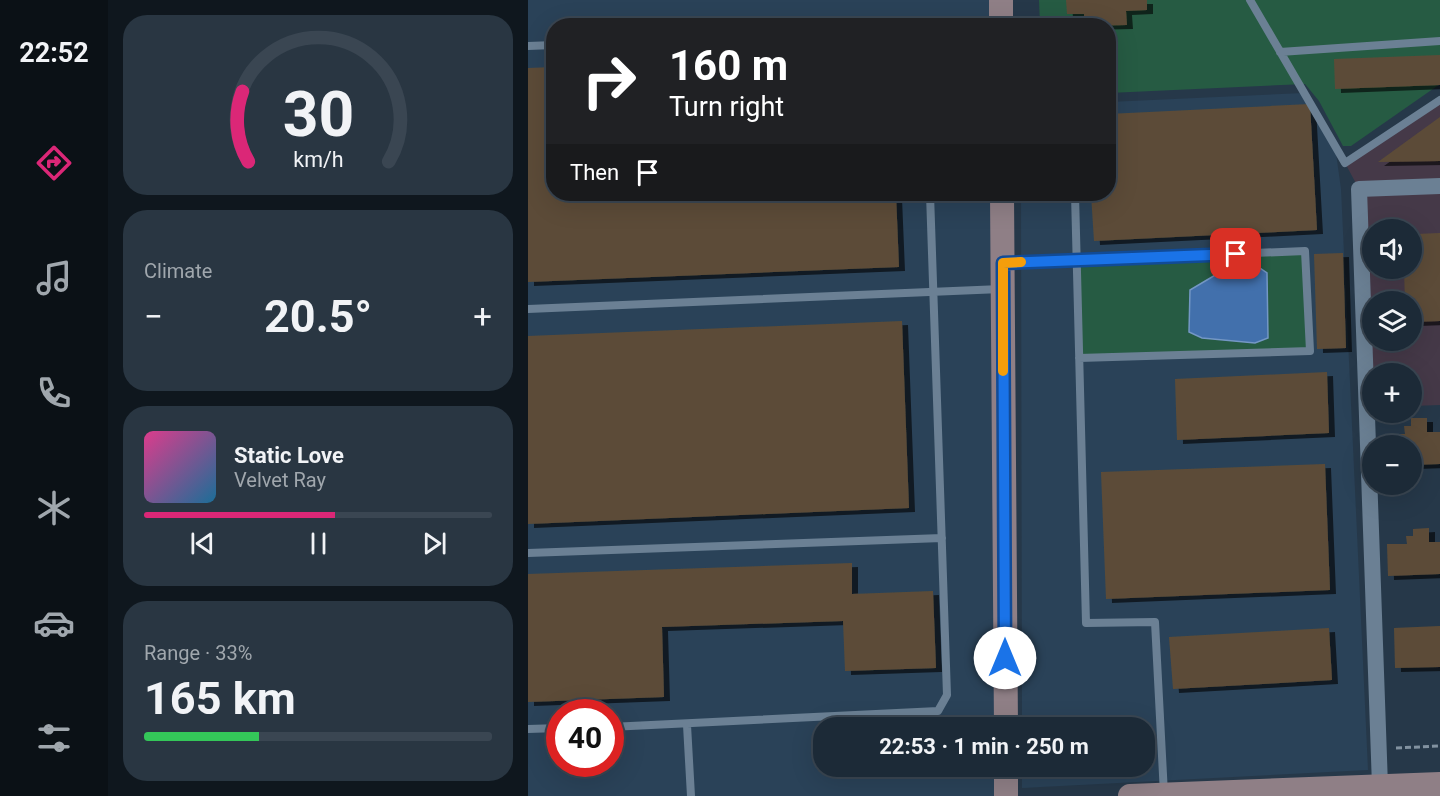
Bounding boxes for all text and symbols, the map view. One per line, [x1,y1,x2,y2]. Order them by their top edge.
text: 22:52 [19,37,89,69]
text: 160 m [669,41,788,90]
icon: right [570,42,648,120]
text: 30 [282,78,354,151]
text: Turn right [669,91,784,123]
icon: directions [33,142,75,184]
text: km/h [293,148,343,173]
icon: arrive [631,156,664,189]
text: Then [570,160,619,185]
map controls [1362,219,1422,495]
button: sound [1362,219,1422,279]
pin [1210,228,1261,279]
icon: arrive [1219,237,1252,270]
icon: music [33,257,75,299]
text: Climate [144,259,212,283]
text: 20.5° [264,290,372,343]
button: layers [1362,291,1422,351]
text: − [144,297,163,336]
text: + [473,297,492,336]
button: + [1362,363,1422,423]
icon: phone [33,372,75,414]
button: − [1362,435,1422,495]
text: Static Love [234,443,344,468]
text: Velvet Ray [234,468,326,492]
icon: climate [33,487,75,529]
icon: previous [186,527,219,560]
icon: pause [302,527,335,560]
icon: next [418,527,451,560]
icon: car [33,602,75,644]
position arrow [973,626,1037,690]
text: Range · 33% [144,641,252,665]
text: 165 km [144,672,296,725]
speed limit sign: 40 [546,699,624,777]
icon: filters [33,717,75,759]
text: 22:53 · 1 min · 250 m [879,734,1089,759]

